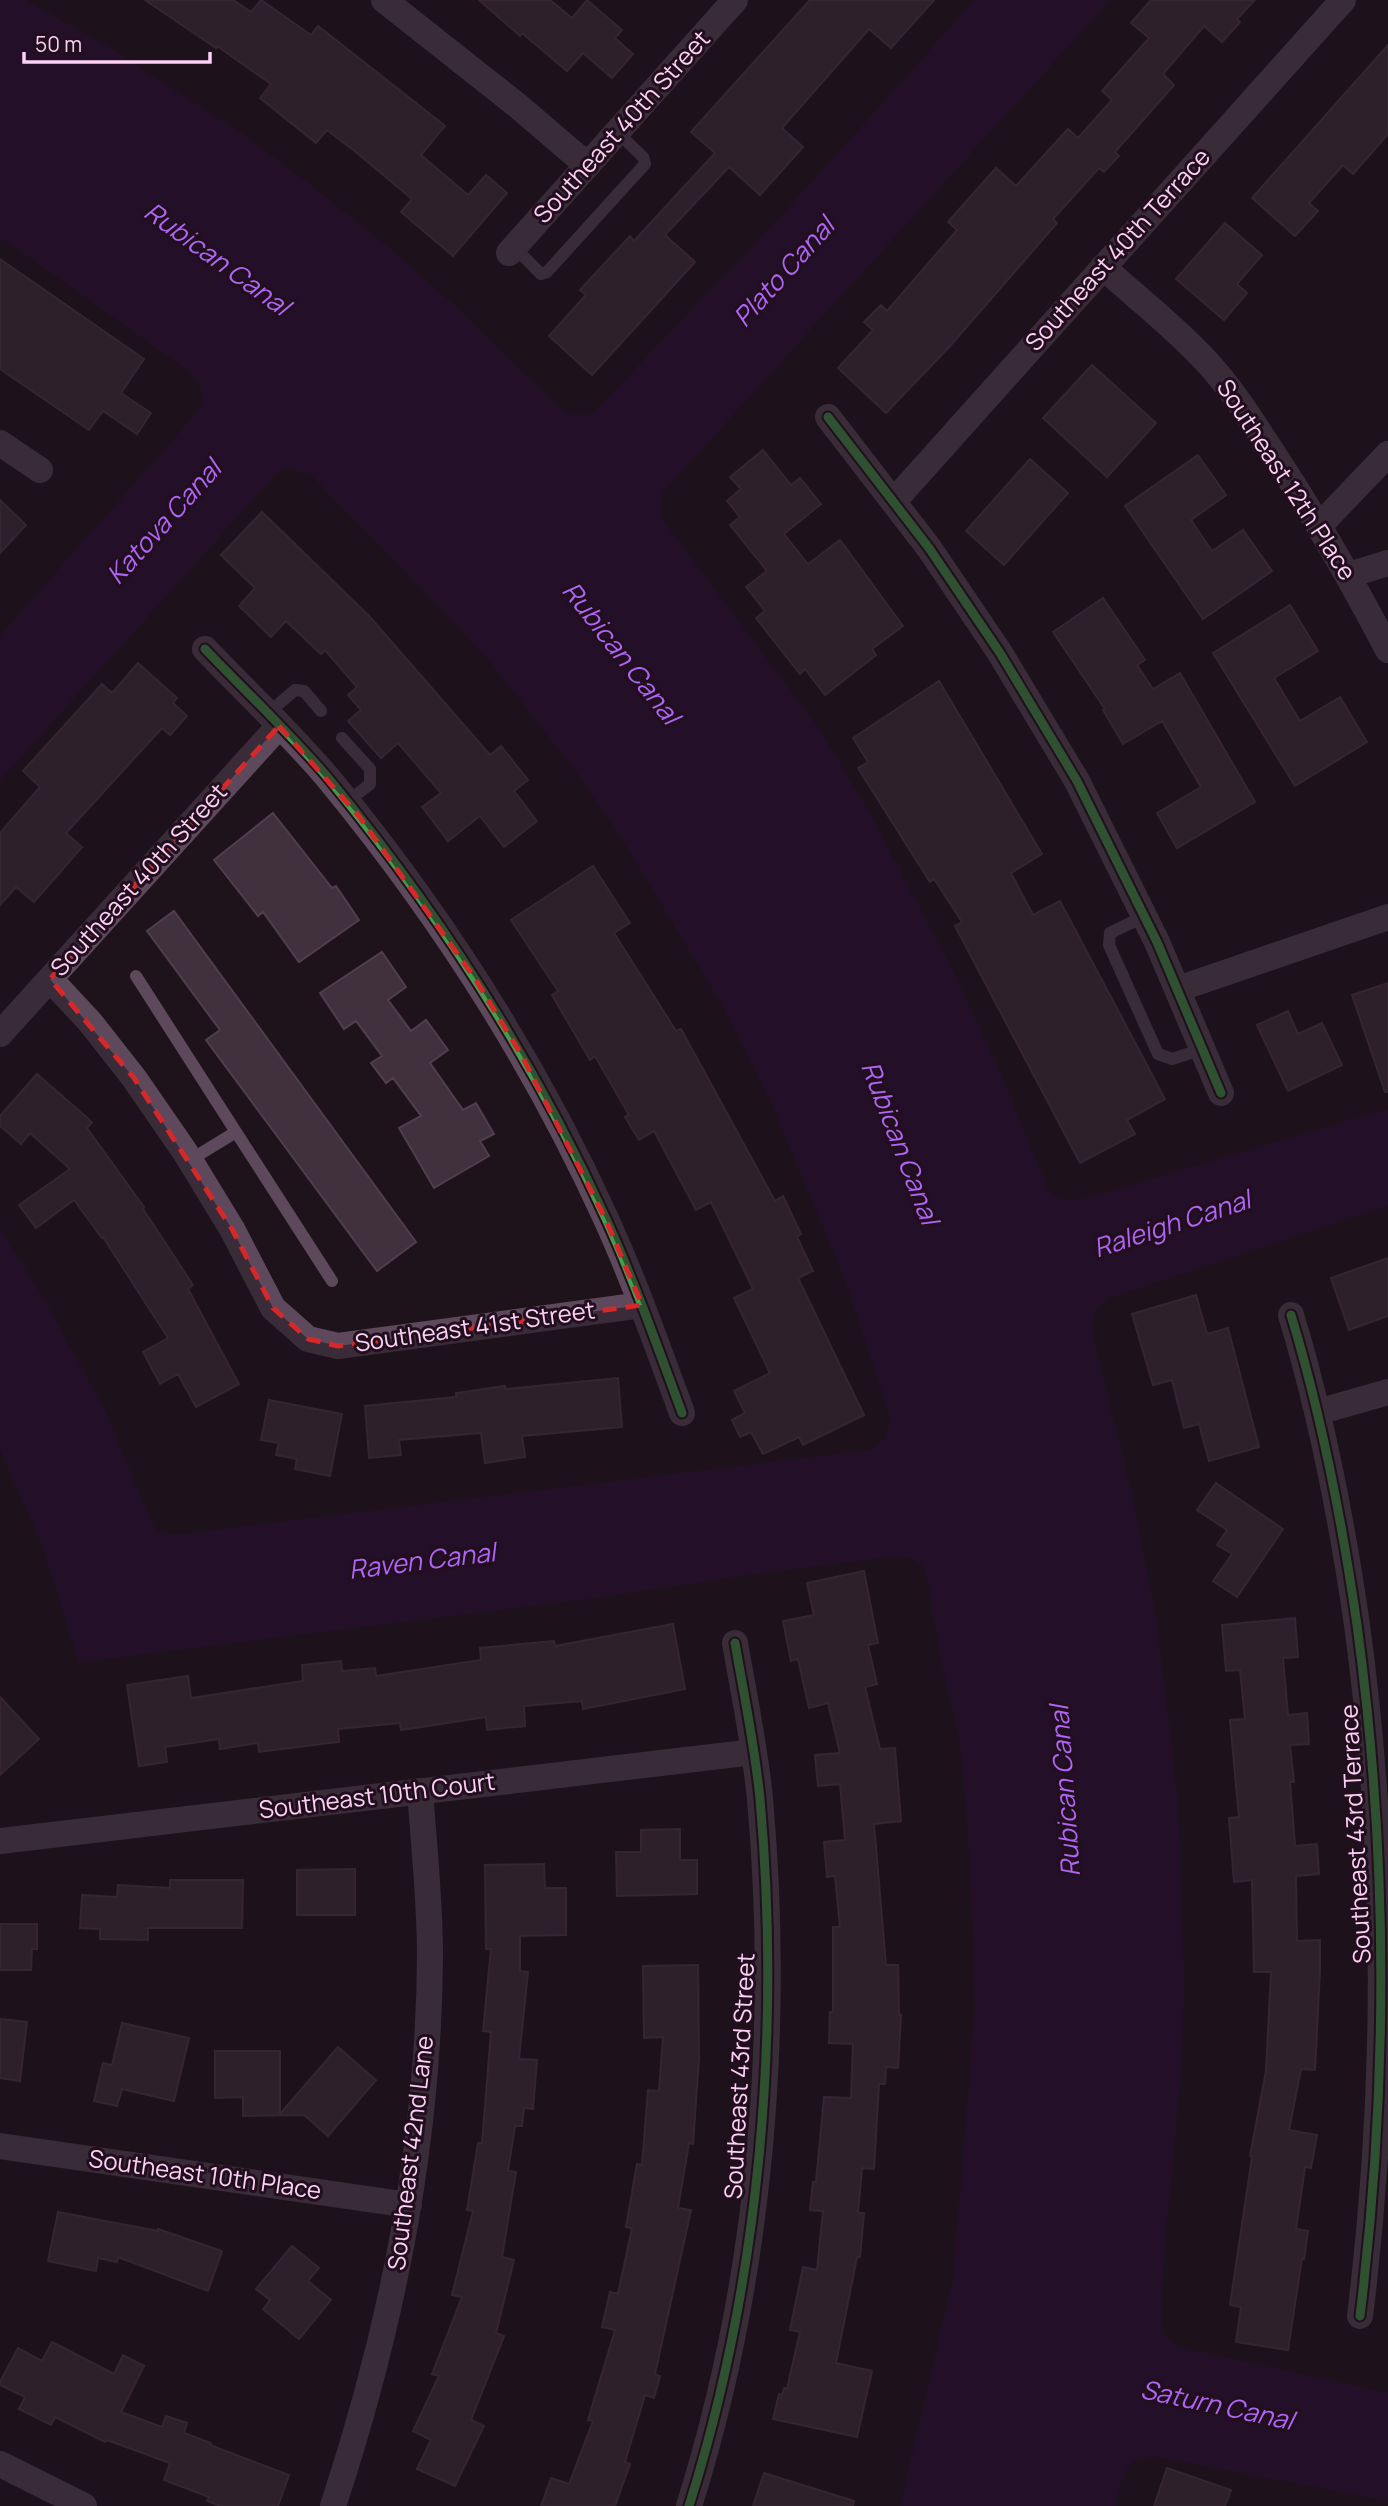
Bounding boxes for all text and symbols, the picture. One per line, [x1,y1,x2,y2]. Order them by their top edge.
scale bar [24,21,210,65]
street label: Southeast 40th Street [525,22,717,230]
text: 50 m [35,30,82,58]
street label: Southeast 40th Terrace [1017,141,1217,357]
water label: Rubican Canal [138,193,300,325]
water label: Plato Canal [724,207,844,334]
street label: Southeast 12th Place [1210,372,1365,586]
water label: Katova Canal [98,449,231,591]
water label: Rubican Canal [555,574,691,733]
street label: Southeast 40th Street [42,775,234,983]
water label: Rubican Canal [853,1056,950,1232]
water label: Raleigh Canal [1089,1180,1258,1265]
street label: Southeast 41st Street [353,1292,597,1359]
water label: Raven Canal [346,1533,500,1587]
water label: Rubican Canal [1040,1701,1088,1878]
street label: Southeast 43rd Terrace [1331,1704,1378,1965]
street label: Southeast 10th Court [257,1764,497,1825]
street label: Southeast 43rd Street [716,1952,761,2200]
street label: Southeast 42nd Lane [379,2034,440,2272]
street label: Southeast 10th Place [87,2141,324,2206]
water label: Saturn Canal [1137,2370,1300,2438]

